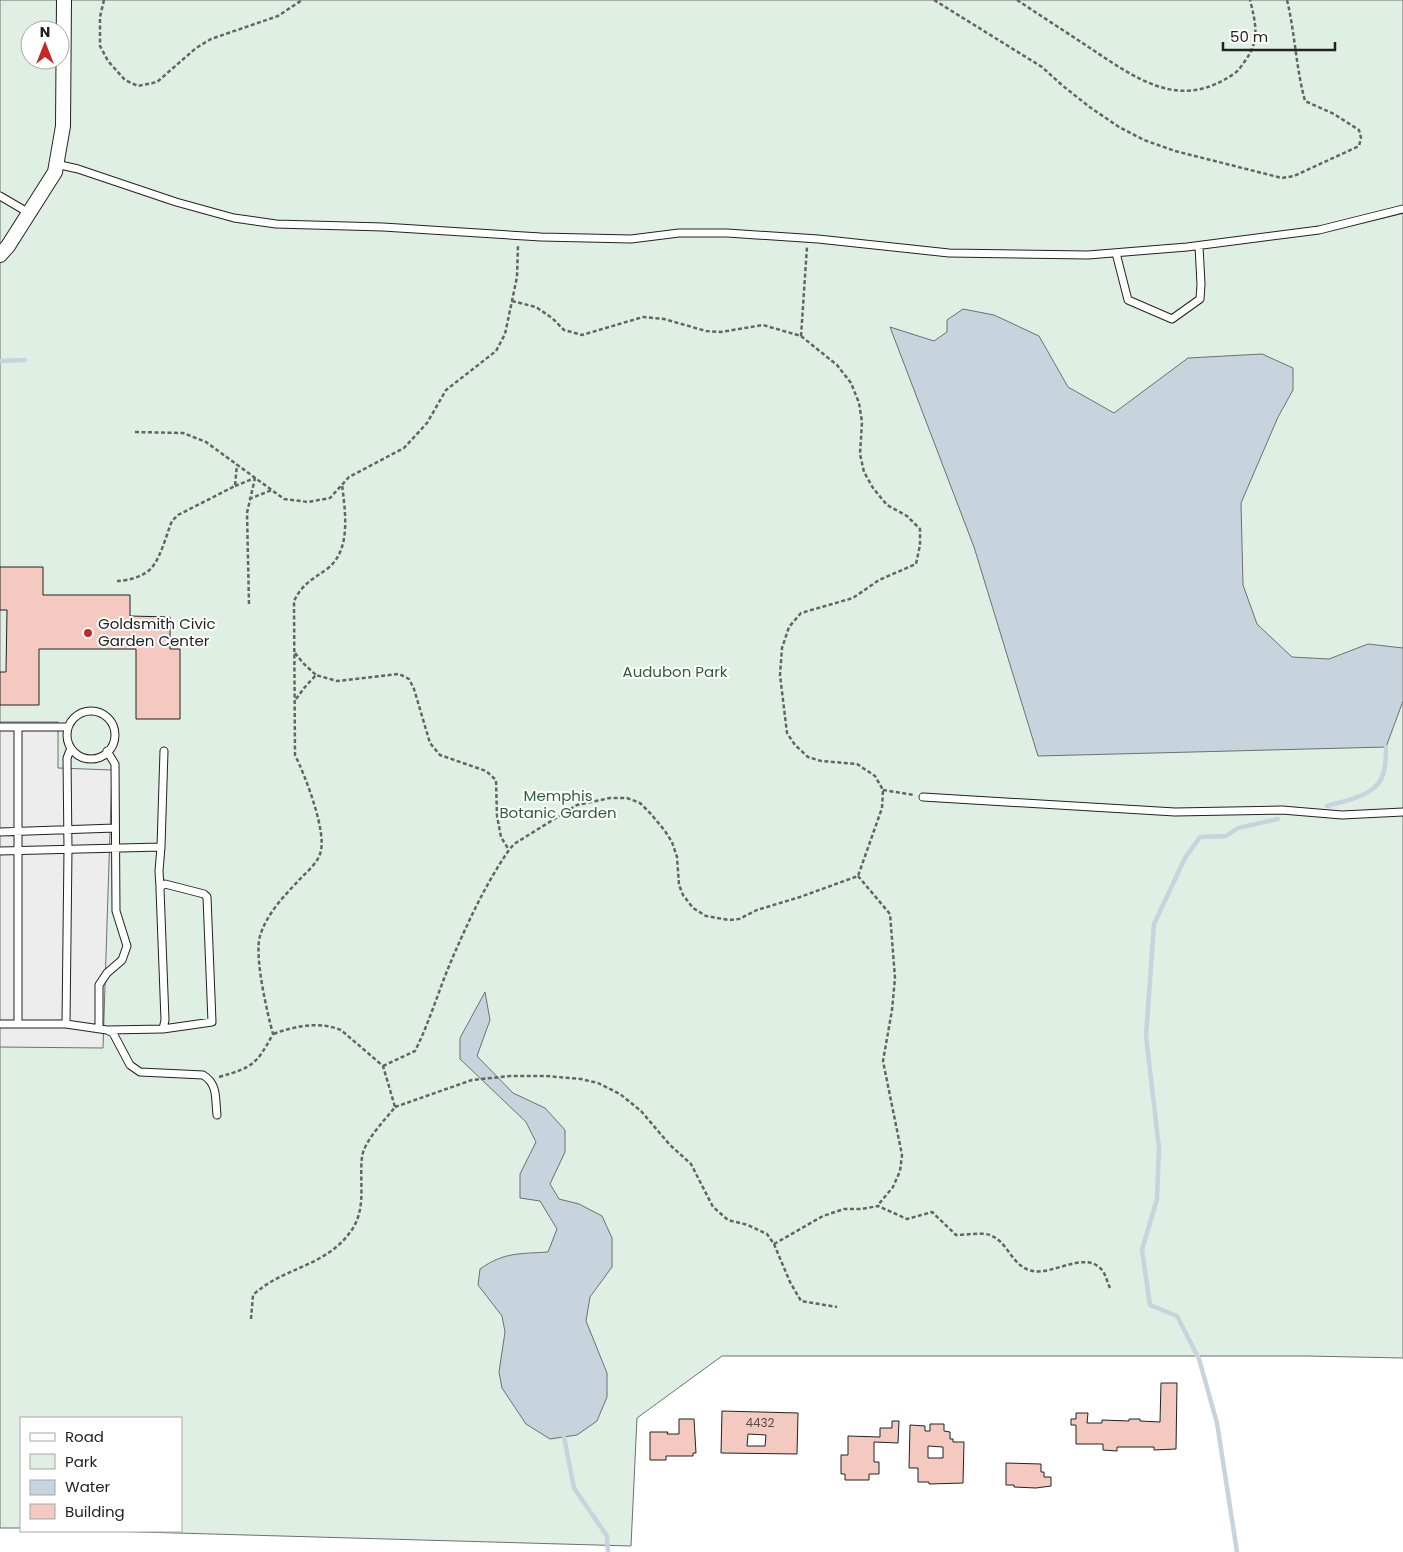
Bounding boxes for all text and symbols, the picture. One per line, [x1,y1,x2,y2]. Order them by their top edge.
north arrow [20,20,70,70]
scale bar [1223,20,1336,52]
text: N [40,22,50,42]
text: 50 m [1230,26,1268,47]
place label: Goldsmith Civic Garden Center [98,613,216,651]
marker: Goldsmith Civic Garden Center [82,627,94,639]
park label: Audubon Park [623,661,728,682]
park label: Memphis Botanic Garden [499,785,617,823]
house number: 4432 [745,1414,775,1431]
legend [20,1417,182,1532]
text: Road [65,1426,104,1447]
text: Park [65,1451,97,1472]
text: Water [65,1476,111,1497]
text: Building [65,1501,125,1522]

